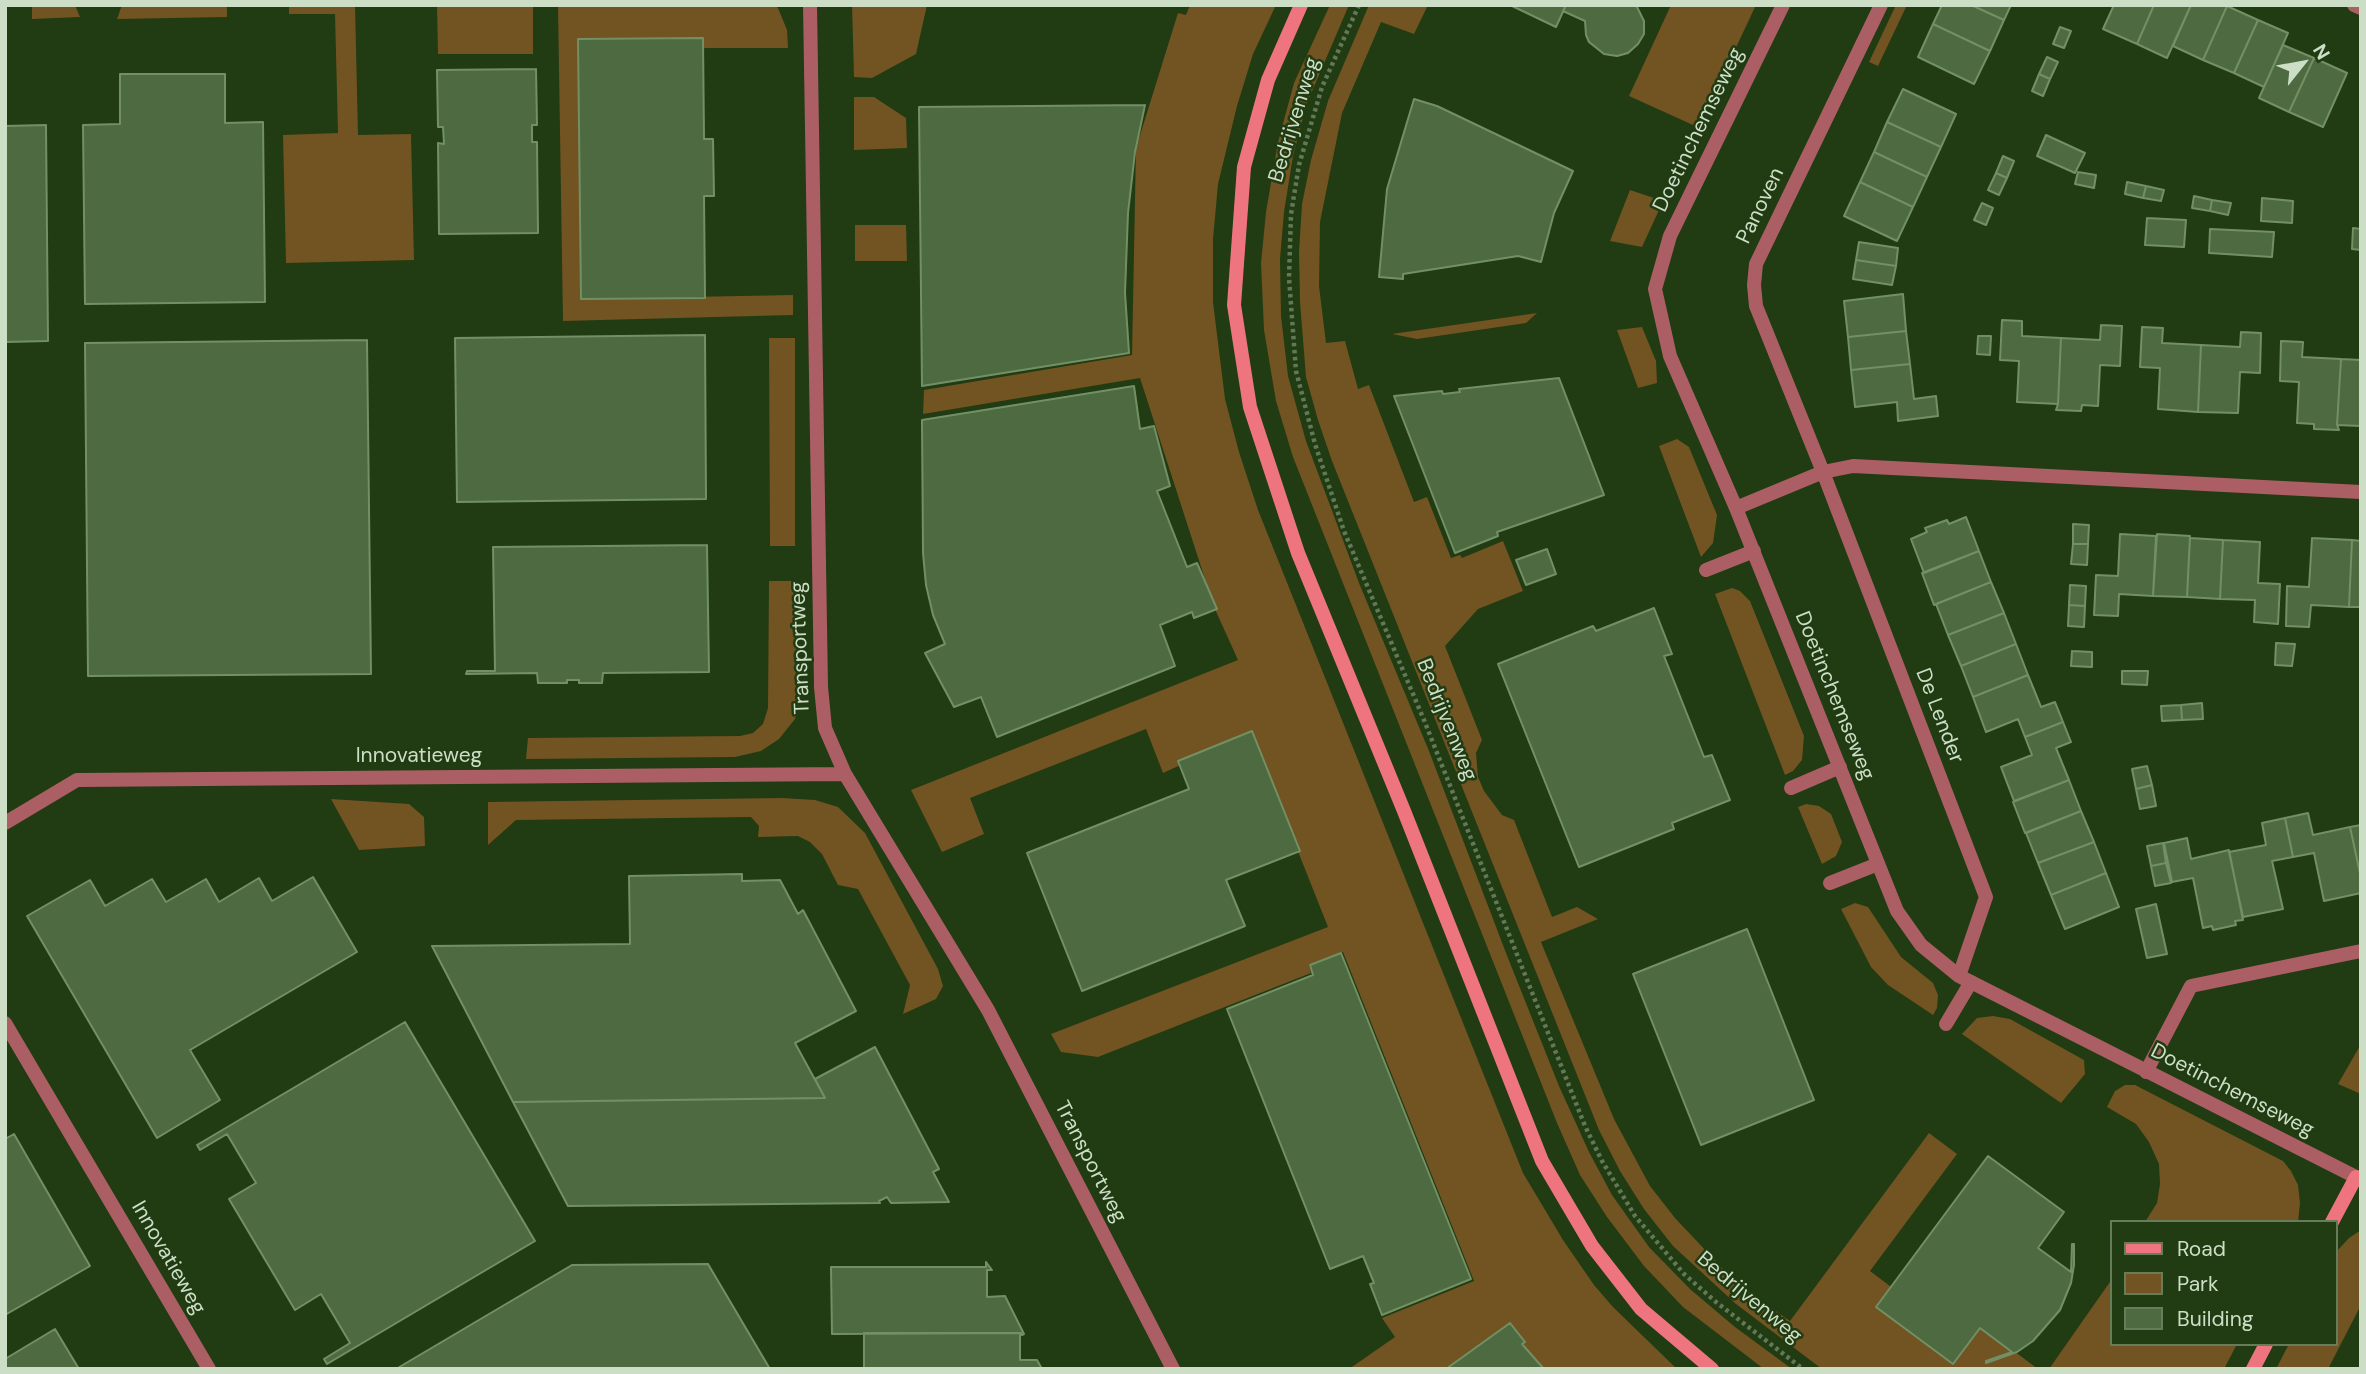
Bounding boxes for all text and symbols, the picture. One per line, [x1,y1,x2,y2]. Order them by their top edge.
north arrow [2268,28,2338,98]
text: N [2307,40,2336,64]
street label: Doetinchemseweg [1648,44,1750,216]
street label: Bedrijvenweg [1264,54,1326,186]
street label: Panoven [1732,164,1790,248]
street label: Transportweg [786,581,816,715]
street label: Doetinchemseweg [1789,608,1879,784]
street label: Bedrijvenweg [1410,655,1482,785]
street label: De Lender [1909,665,1969,767]
street label: Innovatieweg [356,743,482,769]
street label: Doetinchemseweg [2146,1039,2318,1143]
street label: Transportweg [1049,1097,1131,1227]
street label: Innovatieweg [125,1197,211,1319]
legend [2110,1220,2338,1346]
text: Road [2177,1235,2226,1263]
street label: Bedrijvenweg [1691,1247,1807,1349]
text: Park [2177,1270,2218,1298]
text: Building [2177,1305,2253,1333]

